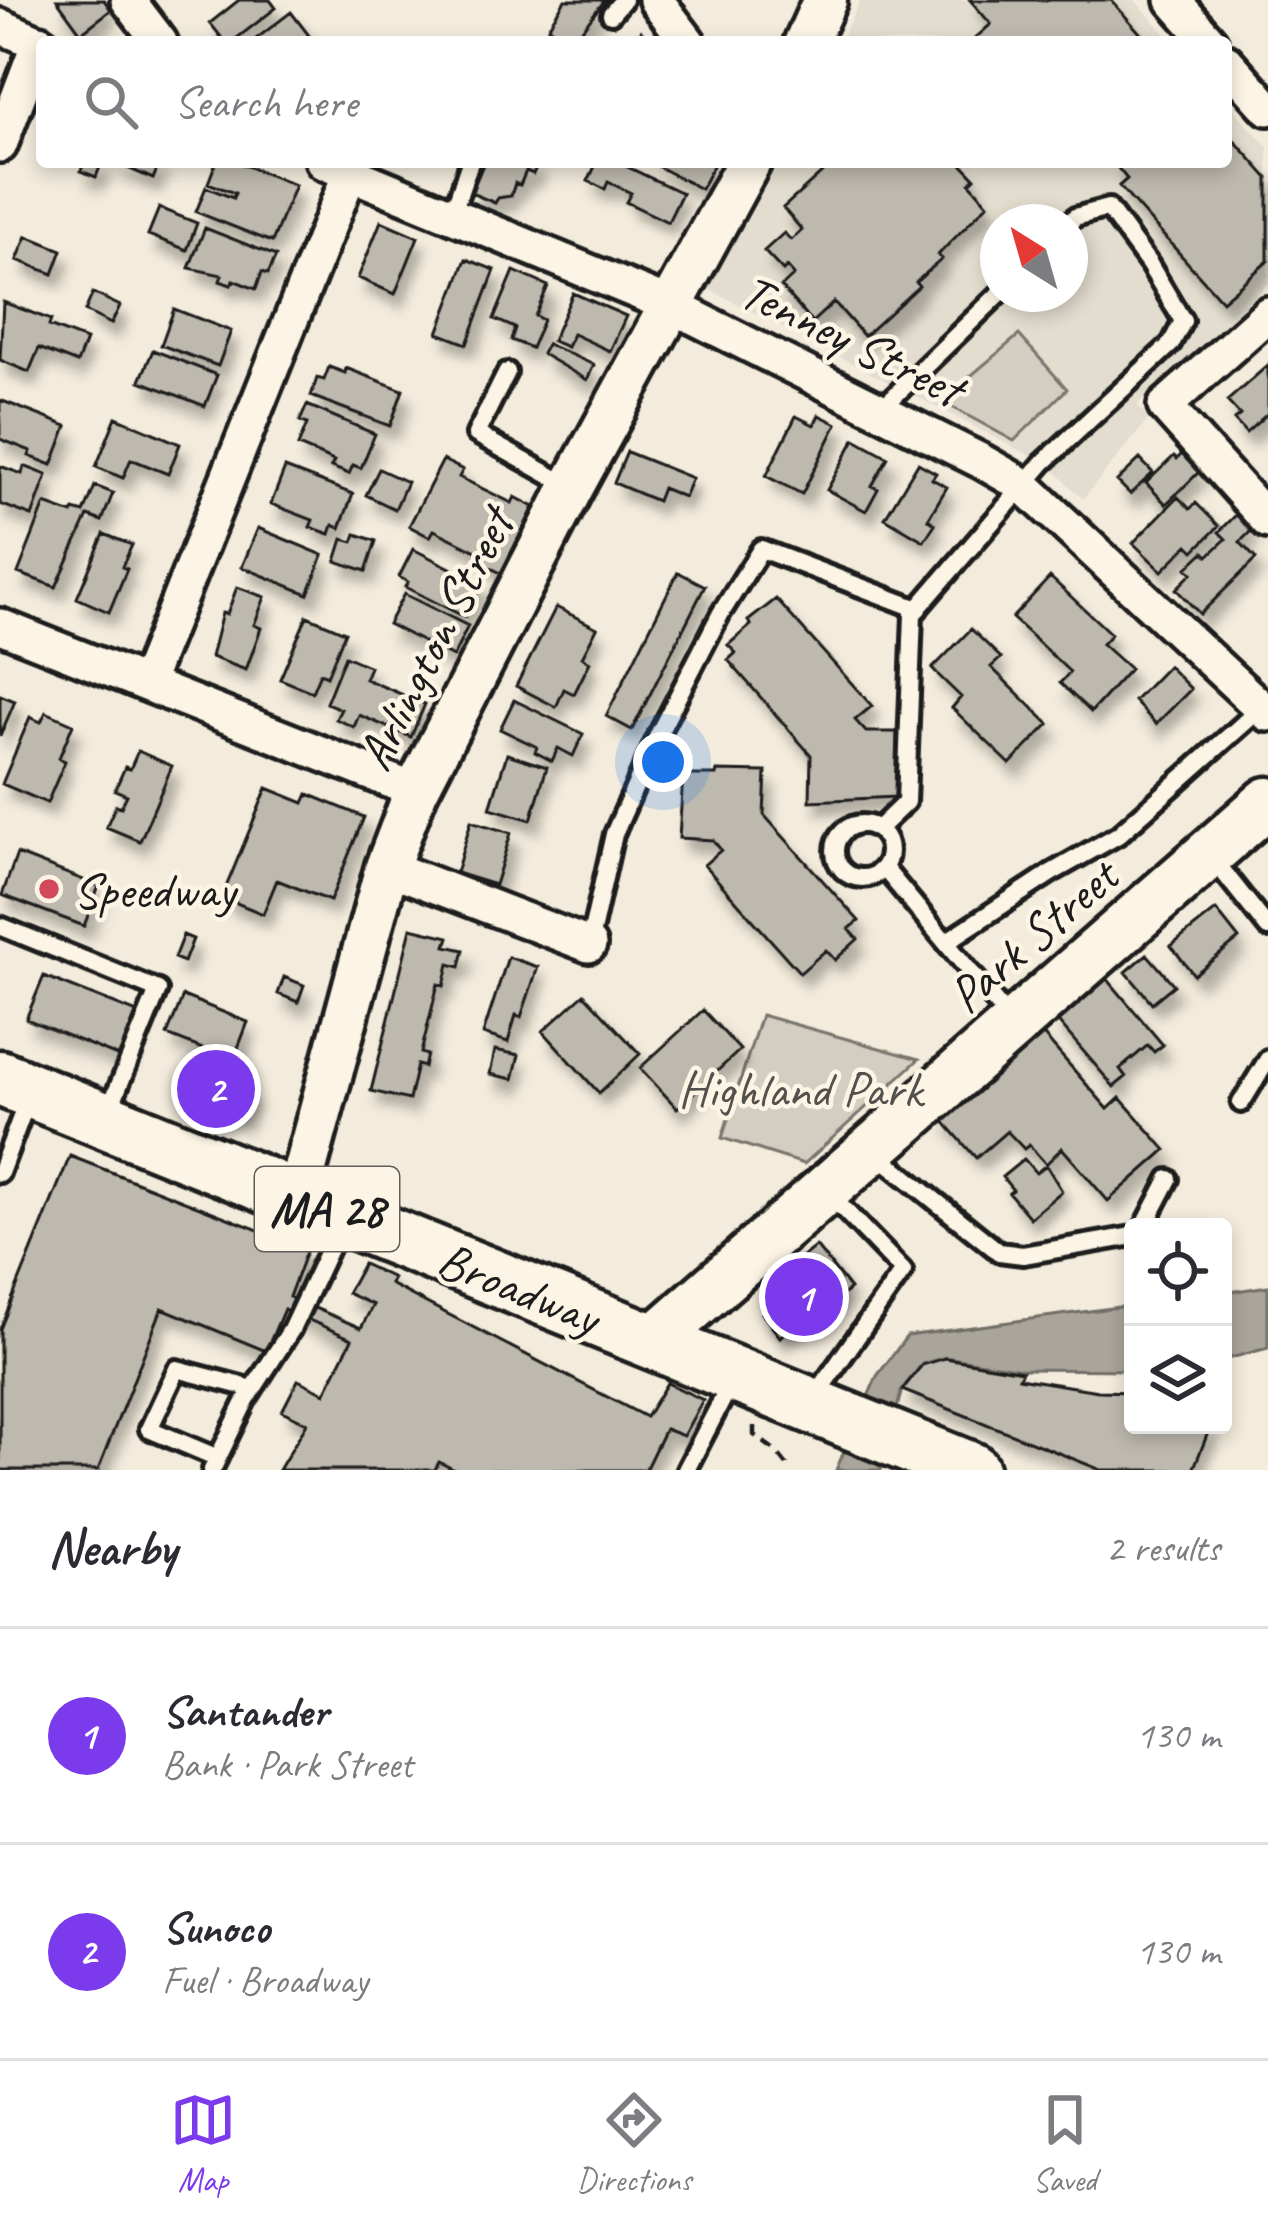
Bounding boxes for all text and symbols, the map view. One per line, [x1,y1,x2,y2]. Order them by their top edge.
search box [36,36,1232,168]
icon: search [78,69,144,135]
text: Search here [174,74,357,131]
north arrow [980,204,1088,312]
street label: Tenney Street [730,259,978,424]
street label: Arlington Street [342,493,531,780]
your location [633,732,693,792]
street label: Park Street [935,842,1134,1027]
place label: Speedway [73,858,239,922]
marker: Speedway [36,876,62,902]
pin: 2 [177,1044,255,1134]
park label: Highland Park [678,1057,925,1121]
road number: MA 28 [255,1167,399,1251]
map controls [1124,1218,1232,1434]
button: locate [1124,1218,1232,1326]
street label: Broadway [429,1227,612,1350]
pin: 1 [765,1252,843,1342]
button: layers [1124,1326,1232,1434]
text: Nearby [48,1516,176,1580]
text: 2 results [1106,1524,1220,1573]
text: Santander [162,1683,328,1740]
text: 1 [78,1711,96,1760]
text: 130 m [1136,1711,1220,1760]
text: Bank · Park Street [162,1740,413,1789]
text: Sunoco [162,1899,269,1956]
text: 2 [78,1927,96,1976]
text: 130 m [1136,1927,1220,1976]
text: Fuel · Broadway [162,1956,368,2005]
tab: Map [170,2087,236,2201]
tab: Directions [577,2087,691,2201]
tab: Saved [1032,2087,1098,2201]

